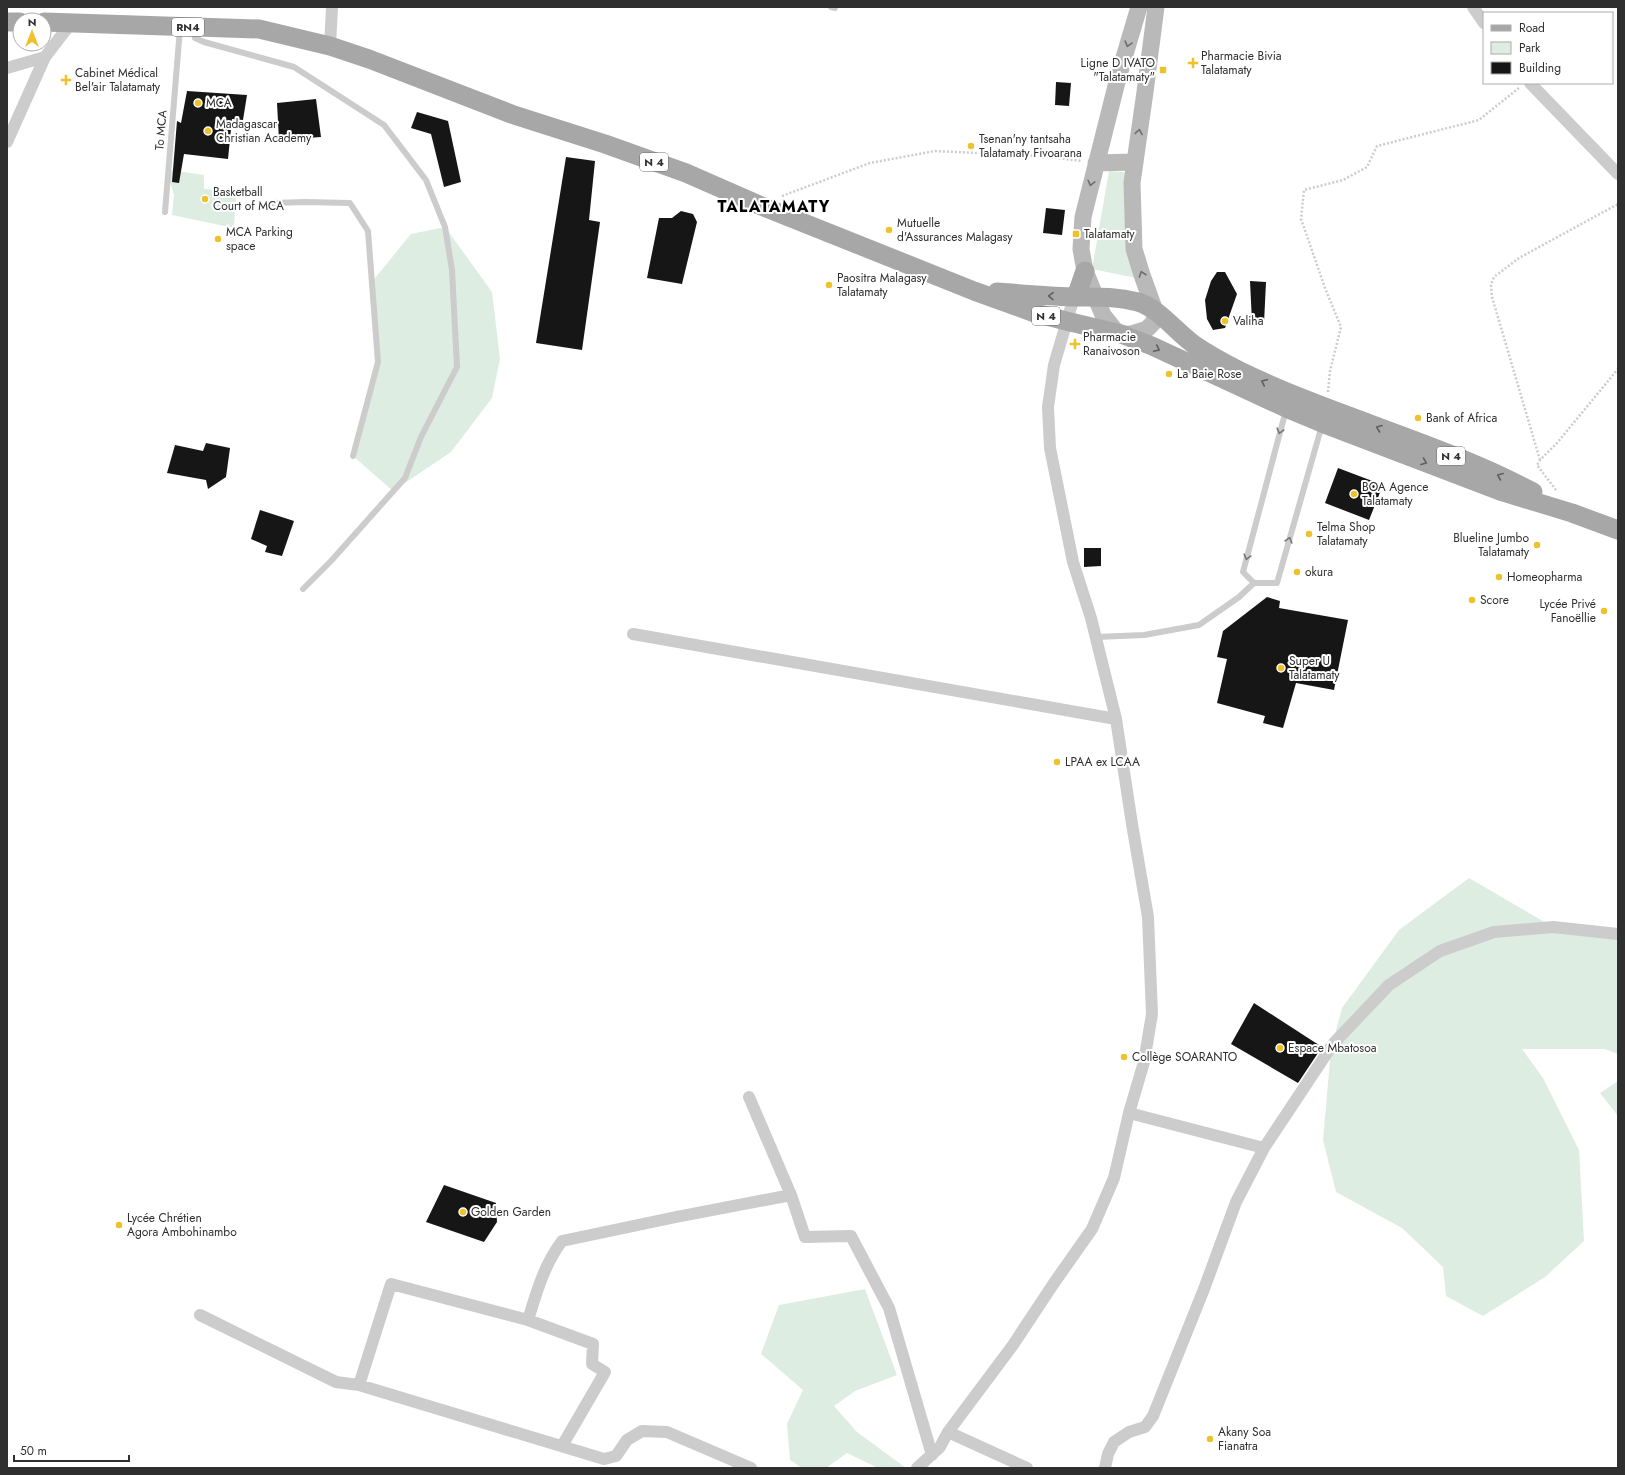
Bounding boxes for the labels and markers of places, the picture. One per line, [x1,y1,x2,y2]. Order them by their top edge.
place label: Pharmacie Bivia Talatamaty [1201,47,1282,79]
place label: Ligne D IVATO "Talatamaty" [1081,54,1155,86]
marker: Pharmacie Bivia Talatamaty [1188,58,1198,68]
place label: Cabinet Médical Bel'air Talatamaty [75,64,161,96]
marker: Ligne D IVATO "Talatamaty" [1158,65,1168,75]
marker: Cabinet Médical Bel'air Talatamaty [60,74,72,86]
place label: MCA [206,94,232,112]
marker: MCA [193,98,203,108]
place label: Madagascar Christian Academy [216,115,312,147]
marker: Madagascar Christian Academy [203,126,213,136]
place label: Tsenan'ny tantsaha Talatamaty Fivoarana [979,130,1082,162]
marker: Tsenan'ny tantsaha Talatamaty Fivoarana [966,141,976,151]
place label: Basketball Court of MCA [213,183,284,215]
marker: Basketball Court of MCA [200,194,210,204]
place label: Mutuelle d'Assurances Malagasy [897,214,1013,246]
place label: MCA Parking space [226,223,293,255]
marker: Mutuelle d'Assurances Malagasy [884,225,894,235]
place label: Talatamaty [1084,225,1135,243]
marker: Talatamaty [1071,229,1081,239]
marker: MCA Parking space [213,234,223,244]
place label: Paositra Malagasy Talatamaty [837,269,927,301]
marker: Paositra Malagasy Talatamaty [824,280,834,290]
place label: Valiha [1233,312,1264,330]
marker: Valiha [1220,316,1230,326]
place label: Pharmacie Ranaivoson [1083,328,1140,360]
marker: Pharmacie Ranaivoson [1070,339,1080,349]
place label: La Baie Rose [1177,365,1241,383]
marker: La Baie Rose [1164,369,1174,379]
place label: Bank of Africa [1426,409,1498,427]
marker: Bank of Africa [1413,413,1423,423]
place label: BOA Agence Talatamaty [1362,478,1429,510]
marker: BOA Agence Talatamaty [1349,489,1359,499]
place label: Telma Shop Talatamaty [1317,518,1375,550]
marker: Telma Shop Talatamaty [1304,529,1314,539]
place label: Blueline Jumbo Talatamaty [1453,529,1530,561]
marker: Blueline Jumbo Talatamaty [1532,540,1542,550]
place label: okura [1305,563,1333,581]
marker: okura [1292,567,1302,577]
place label: Homeopharma [1507,568,1583,586]
marker: Homeopharma [1494,572,1504,582]
place label: Score [1480,591,1509,609]
marker: Score [1467,595,1477,605]
place label: Lycée Privé Fanoëllie [1540,595,1596,627]
marker: Lycée Privé Fanoëllie [1599,606,1609,616]
place label: Super U Talatamaty [1289,652,1340,684]
marker: Super U Talatamaty [1276,663,1286,673]
place label: LPAA ex LCAA [1065,753,1140,771]
marker: LPAA ex LCAA [1052,757,1062,767]
place label: Espace Mbatosoa [1288,1039,1377,1057]
marker: Espace Mbatosoa [1275,1043,1285,1053]
place label: Collège SOARANTO [1132,1048,1237,1066]
marker: Collège SOARANTO [1119,1052,1129,1062]
place label: Golden Garden [471,1203,551,1221]
marker: Golden Garden [458,1207,468,1217]
place label: Lycée Chrétien Agora Ambohinambo [127,1209,237,1241]
marker: Lycée Chrétien Agora Ambohinambo [114,1220,124,1230]
place label: Akany Soa Fianatra [1218,1423,1271,1455]
marker: Akany Soa Fianatra [1205,1434,1215,1444]

